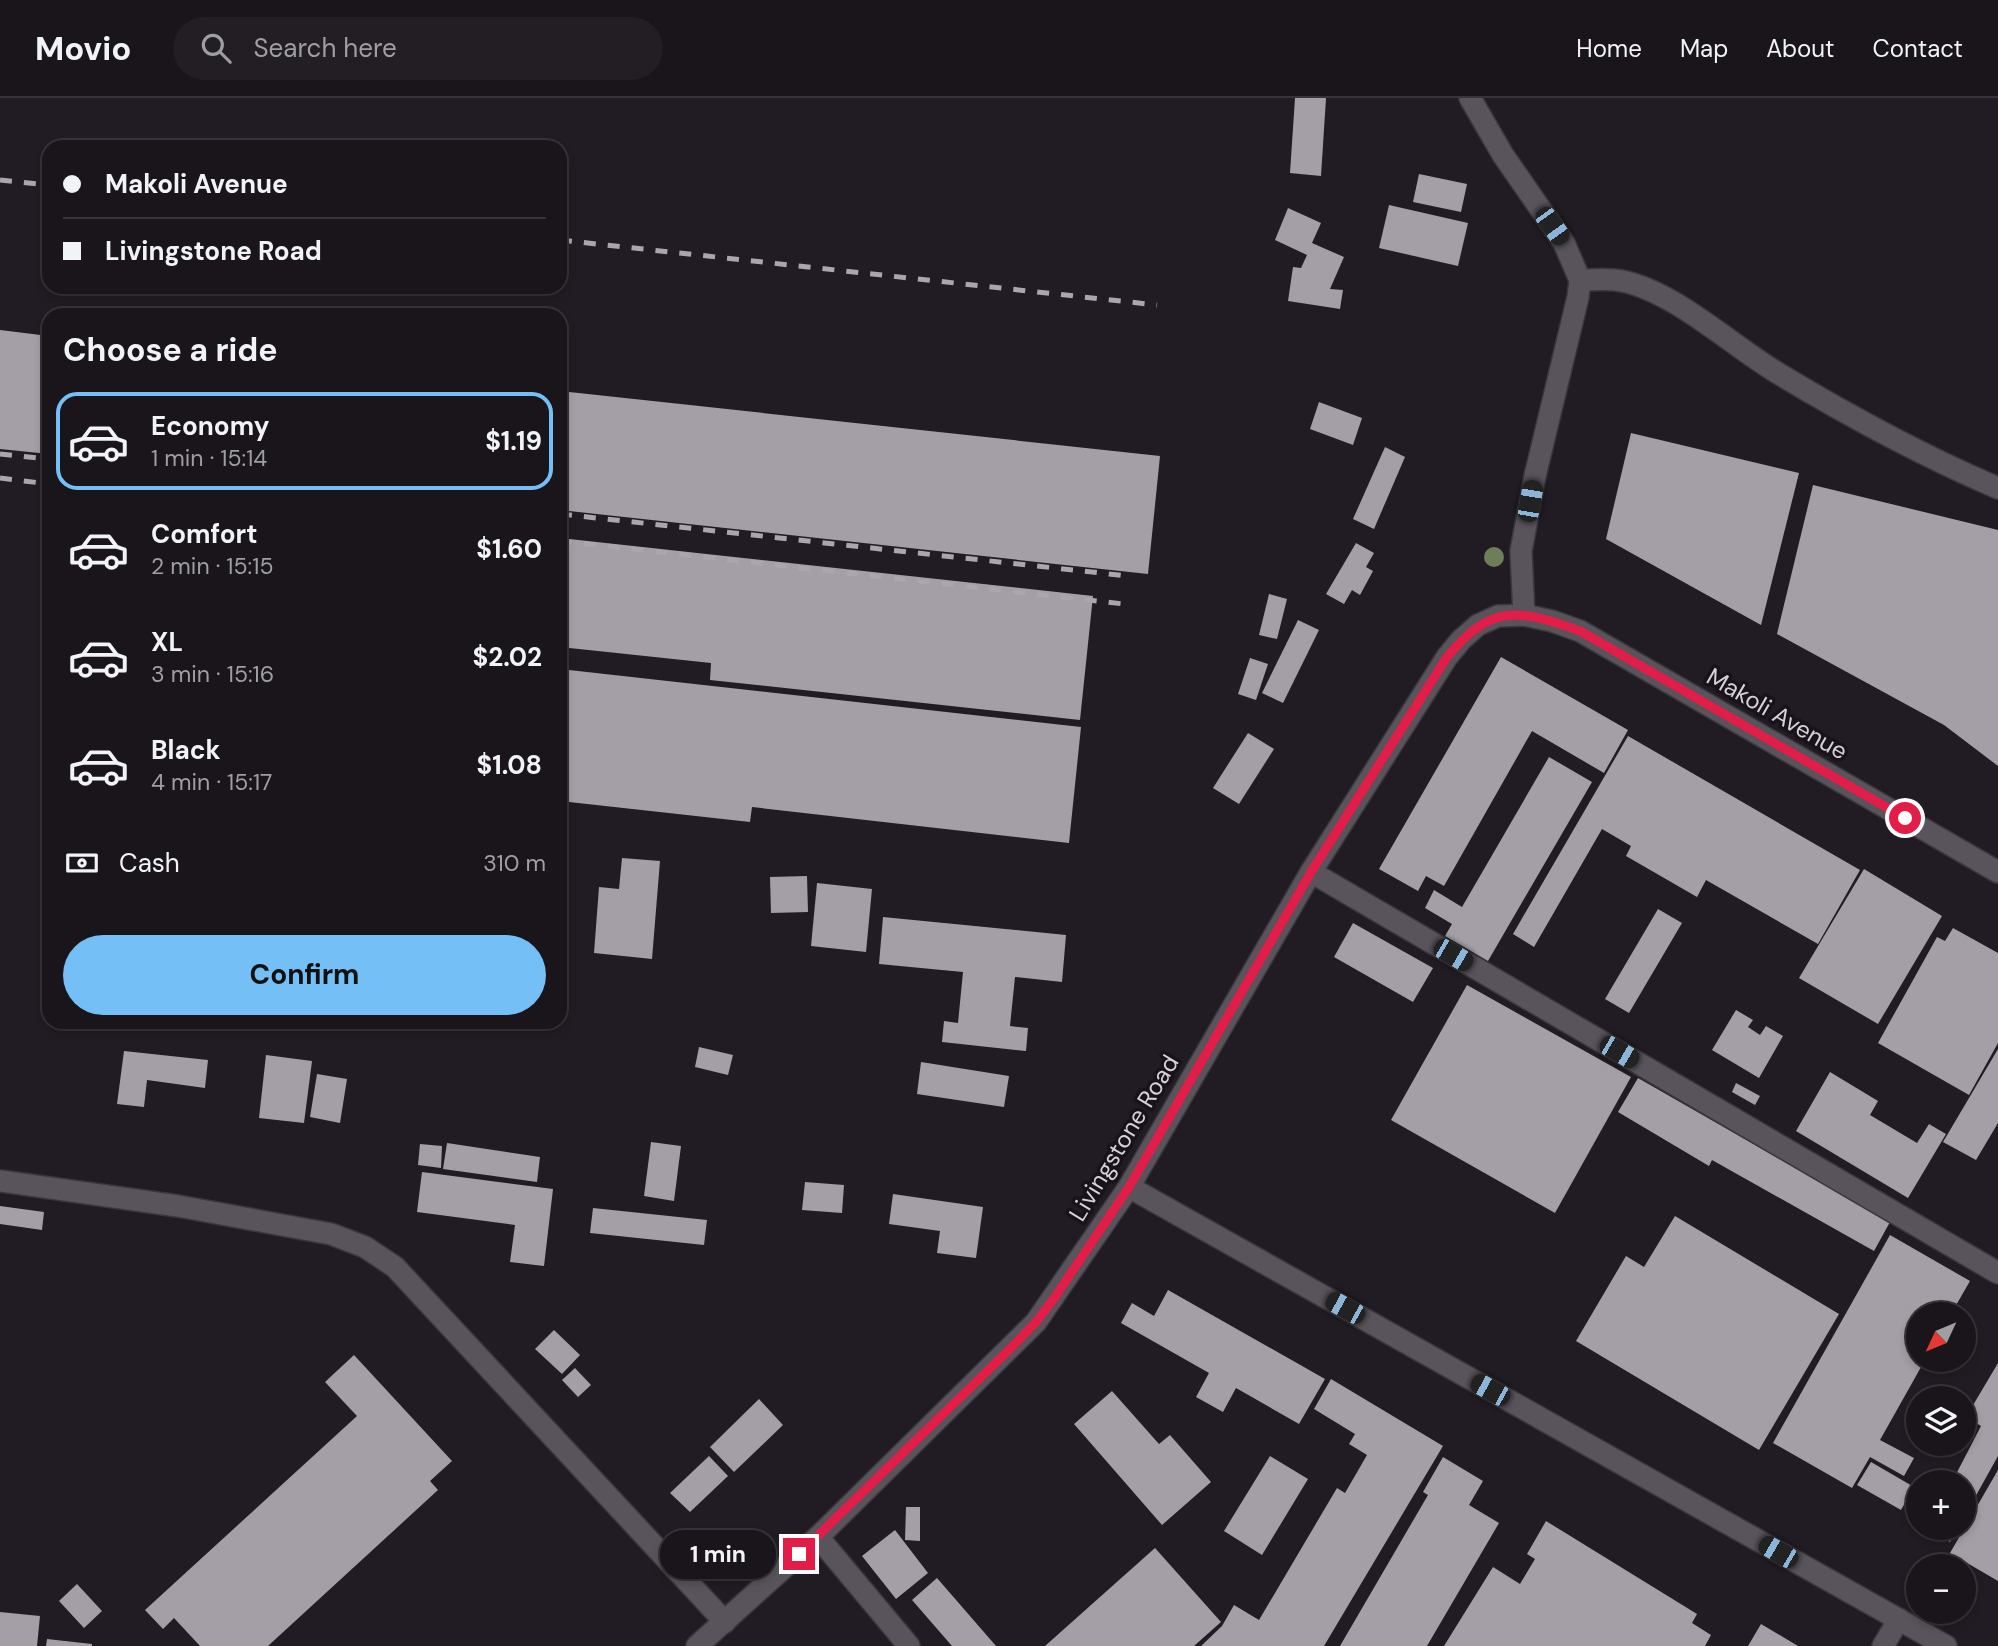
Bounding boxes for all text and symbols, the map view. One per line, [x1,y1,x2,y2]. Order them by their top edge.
search box [173,17,663,80]
text: Movio [35,27,131,70]
icon: search [197,29,235,67]
text: Search here [253,31,397,65]
text: Home [1576,33,1642,64]
text: Map [1680,33,1728,64]
text: About [1766,33,1835,64]
text: Contact [1873,33,1963,64]
text: Makoli Avenue [105,167,288,201]
car [1532,203,1573,249]
text: Livingstone Road [105,234,322,268]
text: Choose a ride [63,329,278,371]
text: Economy [151,409,269,443]
icon: car [67,410,130,473]
text: $1.19 [485,424,542,458]
text: 1 min · 15:14 [151,443,267,473]
car [1517,478,1544,524]
text: Comfort [151,517,257,551]
icon: car [67,518,130,581]
text: $1.60 [476,532,542,566]
text: 2 min · 15:15 [151,551,273,581]
text: XL [151,625,183,659]
icon: car [67,626,130,689]
text: $2.02 [473,640,542,674]
text: 3 min · 15:16 [151,659,274,689]
street label: Makoli Avenue [1701,661,1853,766]
text: Black [151,733,221,767]
icon: car [67,734,130,797]
text: $1.08 [477,748,542,782]
text: 4 min · 15:17 [151,767,272,797]
route start [1889,802,1921,834]
icon: cash [63,844,101,882]
text: Cash [119,846,180,880]
text: 310 m [483,848,546,878]
button: Confirm [63,935,546,1015]
car [1430,935,1477,975]
car [1596,1032,1643,1072]
street label: Livingstone Road [1062,1049,1185,1227]
car [1322,1289,1369,1327]
north arrow [1906,1302,1976,1372]
map controls [1906,1302,1976,1624]
car [1467,1371,1514,1409]
button: layers [1906,1386,1976,1456]
button: + [1906,1470,1976,1540]
callout: 1 min [659,1530,774,1578]
car [1755,1532,1802,1572]
route end [783,1538,815,1570]
text: 1 min [690,1539,746,1569]
button: − [1906,1554,1976,1624]

